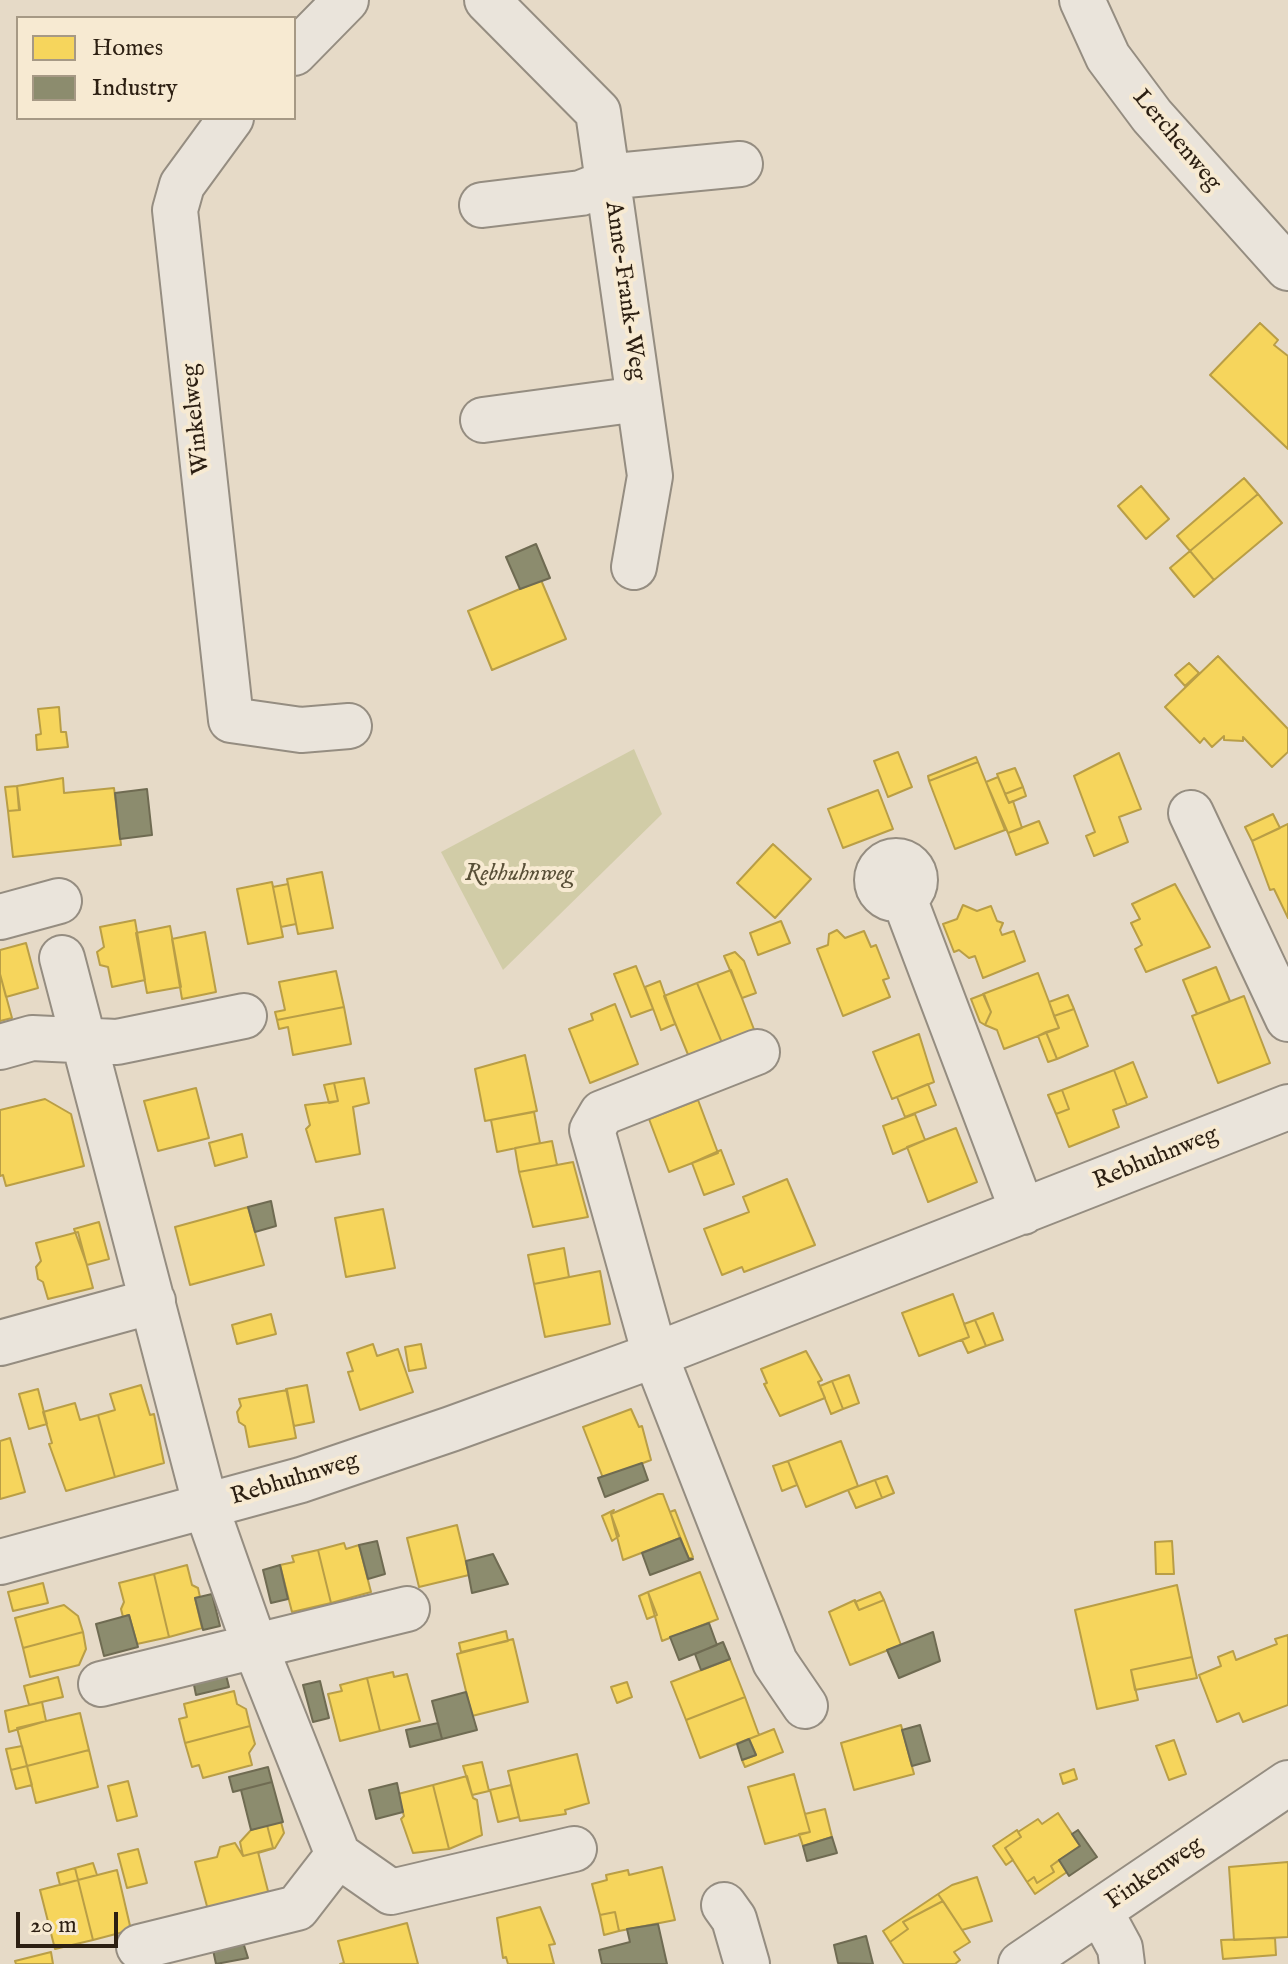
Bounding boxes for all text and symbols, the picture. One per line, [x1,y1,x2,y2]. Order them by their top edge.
legend [16,16,296,120]
text: Homes [92,33,163,64]
text: Industry [92,73,178,104]
street label: Lerchenweg [1125,85,1227,197]
street label: Anne-Frank-Weg [597,200,651,382]
street label: Winkelweg [177,362,217,476]
park label: Rebhuhnweg [465,861,573,889]
street label: Rebhuhnweg [1089,1121,1223,1197]
street label: Rebhuhnweg [228,1447,362,1513]
street label: Finkenweg [1101,1831,1209,1917]
scale bar [20,1896,122,1946]
text: 20 m [30,1910,77,1941]

